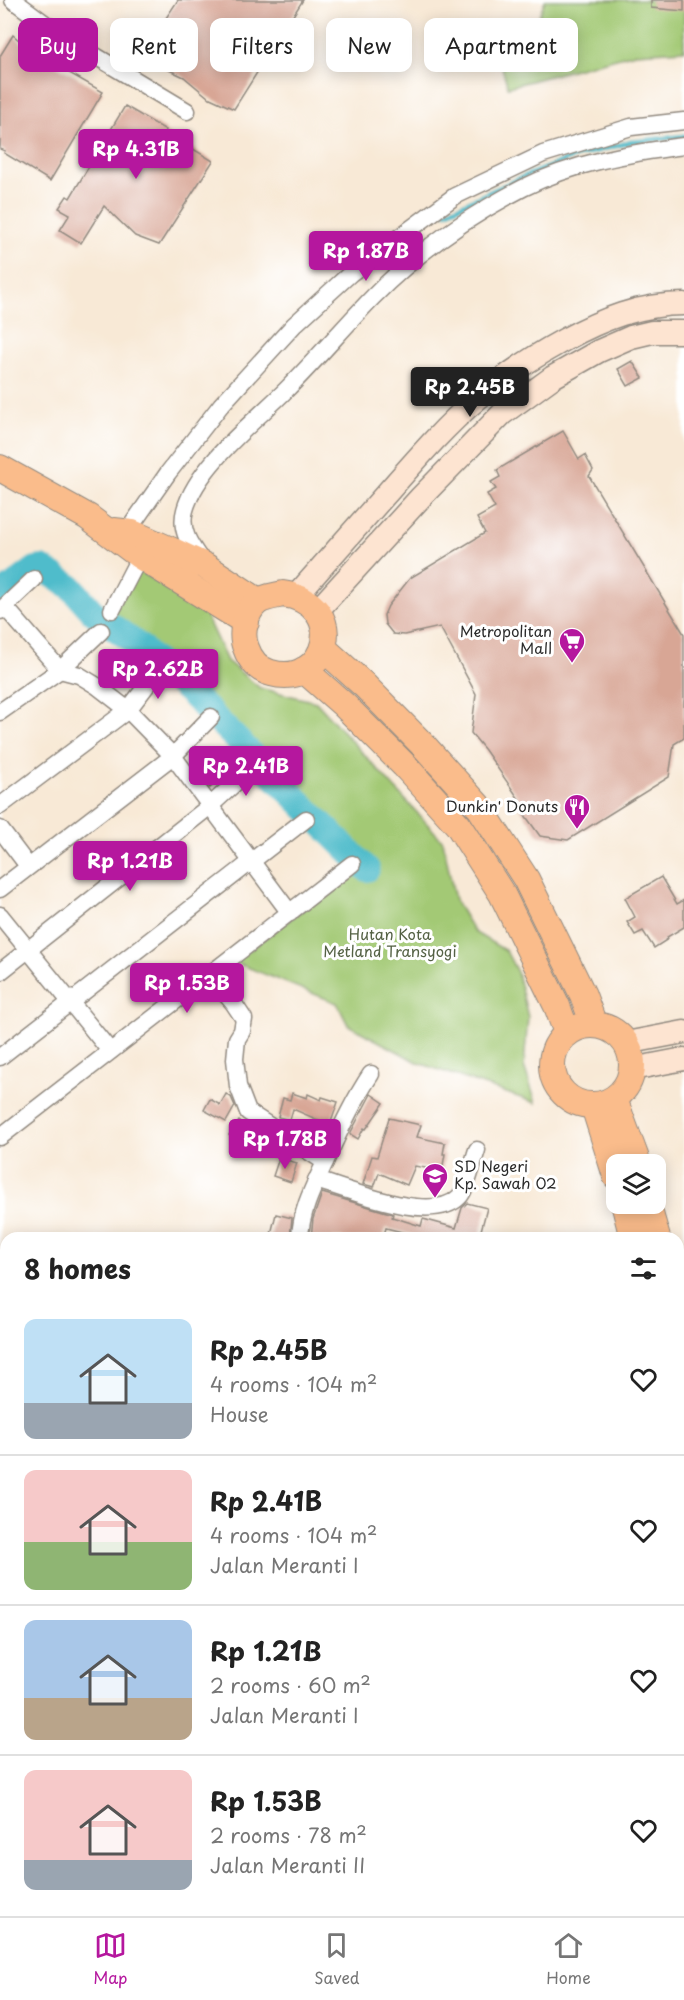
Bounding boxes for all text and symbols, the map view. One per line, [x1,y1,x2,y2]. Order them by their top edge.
chip: Buy [18,18,98,72]
chip: Rent [110,18,198,72]
chip: Filters [210,18,314,72]
chip: New [326,18,412,72]
chip: Apartment [424,18,578,72]
pin: Rp 4.31B [74,129,198,180]
text: Rp 4.31B [92,133,180,163]
pin: Rp 1.87B [304,231,428,282]
text: Rp 1.87B [323,235,409,265]
pin: Rp 2.45B [408,367,532,418]
text: Rp 2.45B [425,371,515,401]
place label: Metropolitan Mall [460,619,552,659]
supermarket icon: Metropolitan Mall [557,626,587,664]
pin: Rp 2.62B [96,649,220,700]
text: Rp 2.62B [112,653,204,683]
pin: Rp 2.41B [184,746,308,797]
text: Rp 2.41B [203,750,289,780]
restaurant icon: Dunkin' Donuts [562,792,592,830]
place label: Dunkin' Donuts [446,794,558,817]
pin: Rp 1.21B [68,841,192,892]
text: Rp 1.21B [87,845,173,875]
park label: Hutan Kota Metland Transyogi [323,922,457,962]
pin: Rp 1.53B [125,963,249,1014]
text: Rp 1.53B [144,967,230,997]
pin: Rp 1.78B [223,1119,347,1170]
text: Rp 1.78B [243,1123,327,1153]
place label: SD Negeri Kp. Sawah 02 [454,1154,557,1194]
map controls [606,1154,666,1214]
button: layers [606,1154,666,1214]
school or university icon: SD Negeri Kp. Sawah 02 [420,1161,450,1199]
text: 8 homes [24,1249,131,1288]
icon: filters [627,1252,660,1285]
text: Rp 2.45B [210,1330,328,1369]
icon: home [72,1343,144,1415]
icon: heart [627,1363,660,1396]
text: 4 rooms · 104 m² [210,1369,377,1399]
text: House [210,1399,269,1429]
text: Rp 2.41B [210,1481,322,1520]
icon: home [72,1494,144,1566]
icon: heart [627,1514,660,1547]
text: 4 rooms · 104 m² [210,1520,377,1550]
text: Jalan Meranti I [210,1550,359,1580]
text: Rp 1.21B [210,1631,322,1670]
icon: home [72,1644,144,1716]
icon: heart [627,1664,660,1697]
text: 2 rooms · 60 m² [210,1670,371,1700]
text: Jalan Meranti I [210,1700,359,1730]
text: Rp 1.53B [210,1781,322,1820]
icon: home [72,1794,144,1866]
icon: heart [627,1814,660,1847]
text: 2 rooms · 78 m² [210,1820,367,1850]
text: Jalan Meranti II [210,1850,365,1880]
tab: Map [93,1929,128,1989]
tab: Saved [314,1929,360,1989]
tab: Home [546,1929,591,1989]

